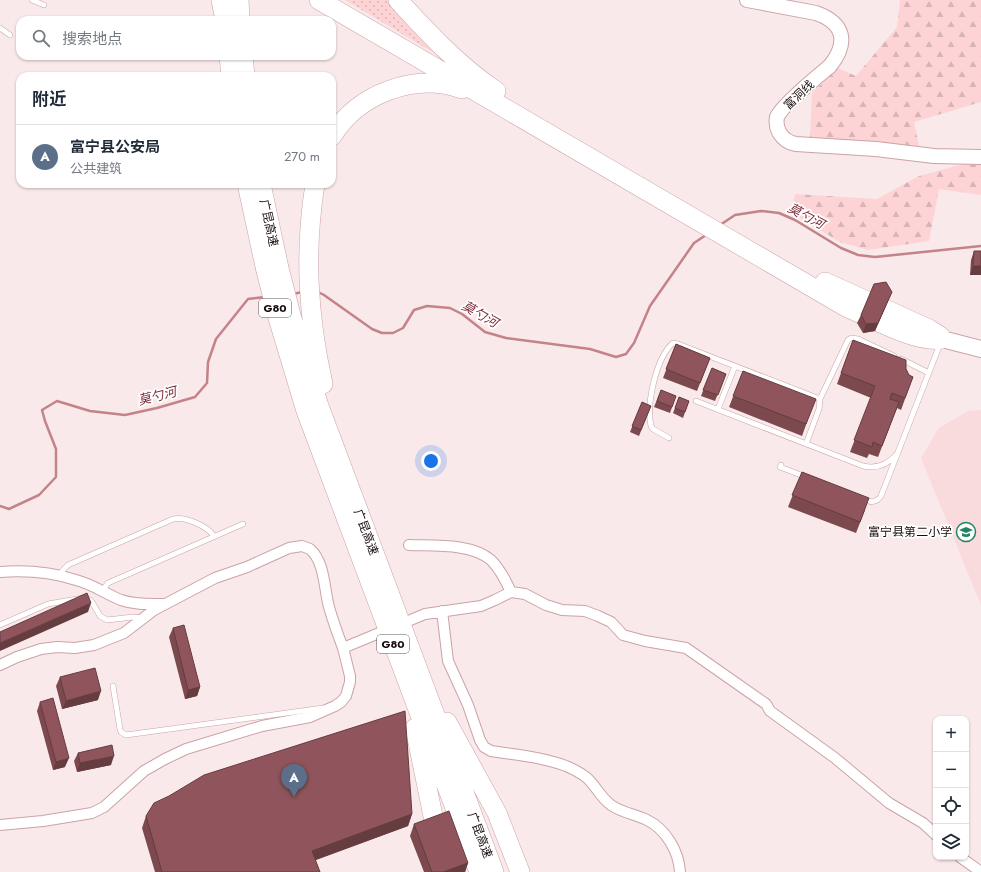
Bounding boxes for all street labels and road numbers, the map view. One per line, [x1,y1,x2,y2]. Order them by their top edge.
street label: 富洞线 [780,76,818,114]
street label: 广昆高速 [255,198,283,248]
road number: G80 [259,299,291,317]
street label: 广昆高速 [349,506,383,558]
road number: G80 [377,635,409,653]
street label: 广昆高速 [463,809,497,861]

